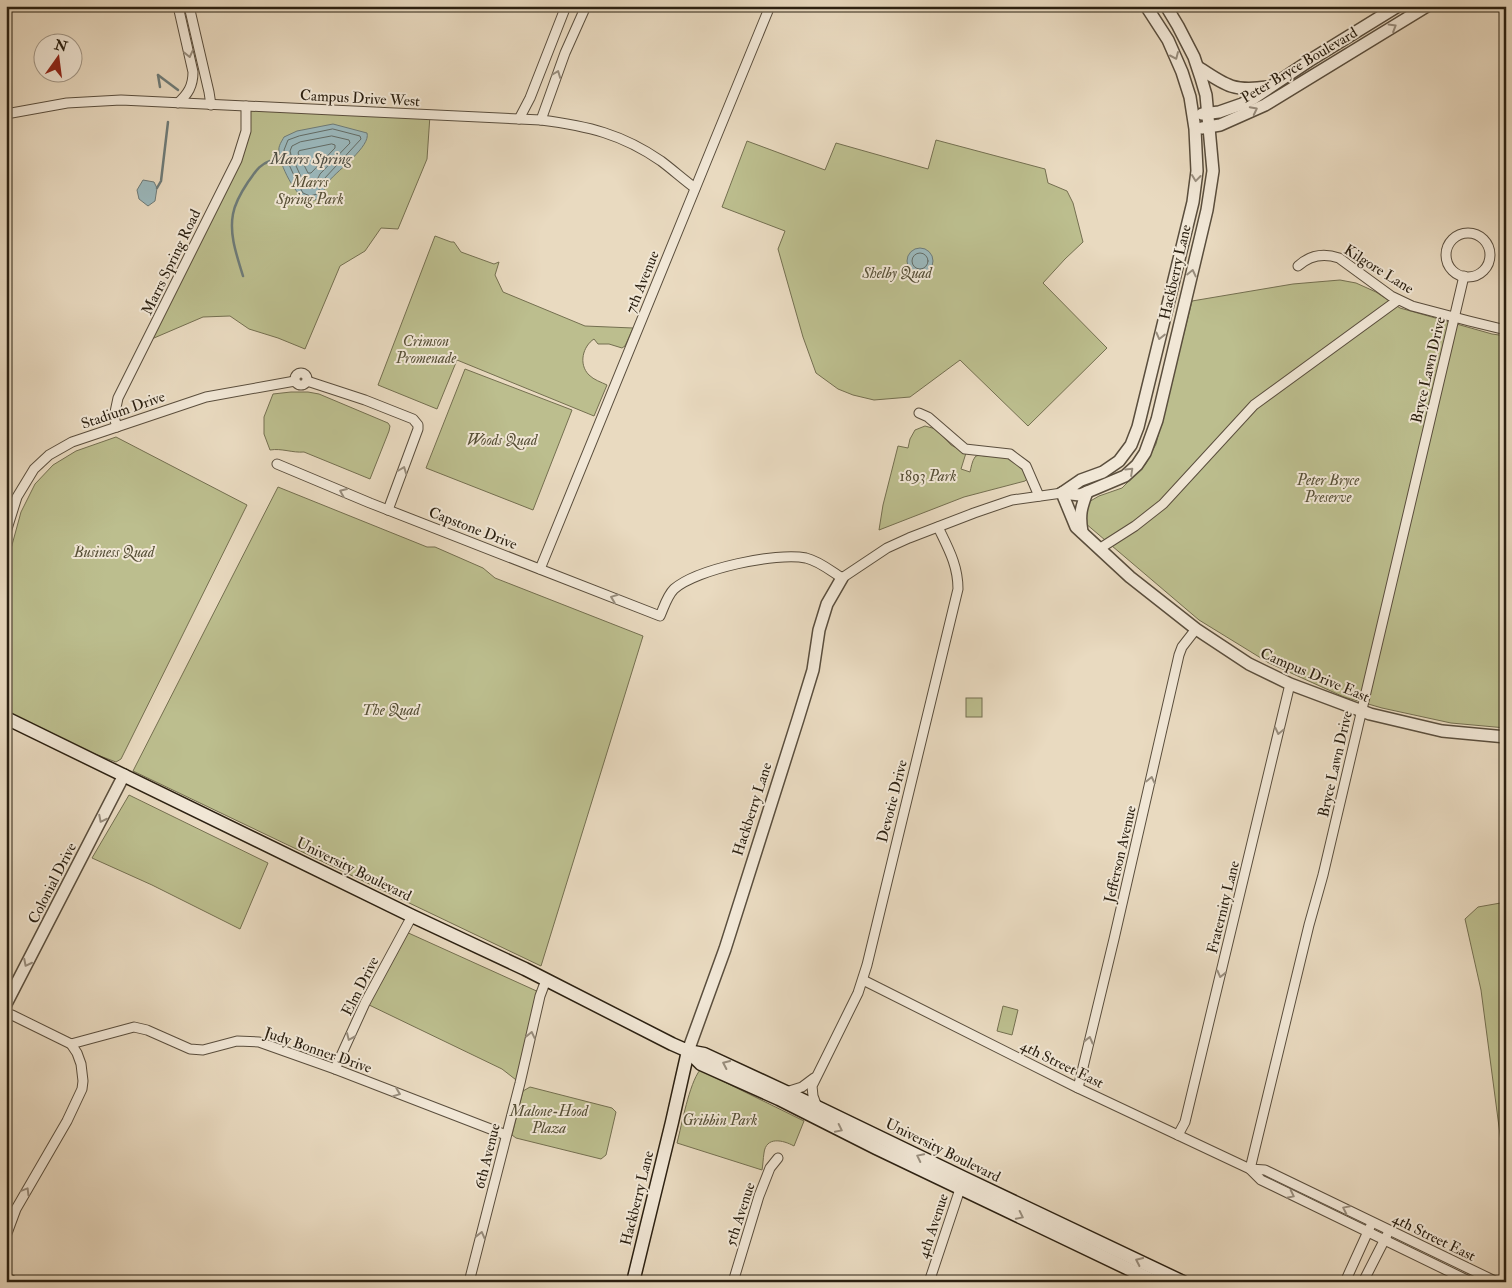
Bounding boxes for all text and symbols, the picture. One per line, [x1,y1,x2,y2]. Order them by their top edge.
street label: Peter Bryce Boulevard [1238,23,1361,108]
one-way arrow [1388,23,1397,33]
north arrow [32,32,82,82]
text: N [52,36,70,56]
one-way arrow [183,49,194,58]
one-way arrow [1169,51,1180,60]
one-way arrow [551,71,561,79]
street label: Campus Drive West [300,86,421,112]
one-way arrow [1249,106,1258,116]
water label: Marrs Spring [269,149,353,169]
park label: Marrs Spring Park [275,173,344,209]
one-way arrow [1191,174,1202,182]
street label: Marrs Spring Road [138,206,206,319]
street label: Hackberry Lane [1155,223,1196,322]
street label: Kilgore Lane [1340,240,1417,298]
street label: 7th Avenue [621,248,664,316]
park label: Shelby Quad [861,264,934,283]
one-way arrow [1186,268,1197,277]
street label: Bryce Lawn Drive [1407,315,1450,425]
park label: Crimson Promenade [395,332,457,368]
one-way arrow [1155,332,1166,341]
street label: Stadium Drive [79,387,168,434]
park label: Woods Quad [467,431,539,450]
one-way arrow [397,466,407,474]
park label: 1893 Park [900,467,956,486]
one-way arrow [1125,468,1134,477]
park label: Peter Bryce Preserve [1296,471,1360,507]
one-way arrow [339,487,348,498]
street label: Capstone Drive [425,503,520,555]
park label: Business Quad [73,543,156,562]
one-way arrow [611,594,619,604]
street label: Campus Drive East [1257,644,1372,708]
park label: The Quad [362,701,422,720]
street label: Bryce Lawn Drive [1314,709,1357,819]
one-way arrow [1274,727,1285,735]
street label: Devotie Drive [873,758,912,844]
street label: Hackberry Lane [728,760,777,858]
one-way arrow [1145,775,1156,784]
street label: Jefferson Avenue [1100,804,1142,906]
one-way arrow [98,813,108,822]
street label: University Boulevard [293,833,415,906]
street label: Colonial Drive [24,840,81,927]
street label: Fraternity Lane [1203,859,1244,955]
street label: Elm Drive [337,953,383,1019]
one-way arrow [23,958,33,967]
one-way arrow [1216,970,1227,979]
street label: Judy Bonner Drive [260,1023,374,1079]
one-way arrow [525,1031,536,1040]
one-way arrow [346,1032,357,1041]
street label: 4th Street East [1017,1036,1107,1093]
one-way arrow [1083,1036,1094,1045]
one-way arrow [722,1060,731,1071]
one-way arrow [392,1087,401,1097]
park label: Malone-Hood Plaza [509,1102,590,1138]
park label: Gribbin Park [682,1111,758,1130]
street label: University Boulevard [882,1114,1004,1187]
street label: 6th Avenue [470,1121,505,1191]
one-way arrow [834,1123,843,1133]
street label: Hackberry Lane [617,1149,658,1248]
one-way arrow [916,1153,925,1163]
street label: 5th Avenue [721,1180,760,1248]
one-way arrow [19,1188,29,1197]
one-way arrow [1286,1188,1295,1199]
street label: 4th Avenue [914,1191,953,1261]
one-way arrow [1342,1205,1351,1215]
street label: 4th Street East [1389,1209,1479,1266]
one-way arrow [1015,1210,1024,1220]
one-way arrow [475,1230,486,1239]
one-way arrow [1135,1257,1144,1267]

